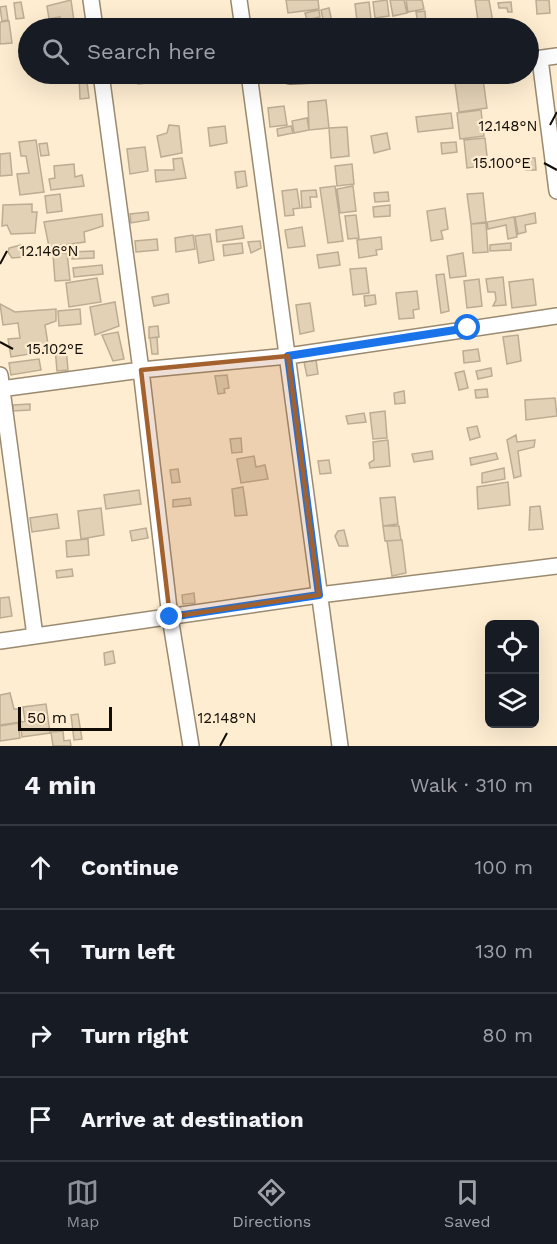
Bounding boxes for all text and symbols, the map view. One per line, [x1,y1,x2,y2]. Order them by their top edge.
search box [18,18,539,84]
icon: search [39,35,72,68]
text: Search here [87,39,216,64]
text: 12.148°N [479,117,537,135]
text: 15.100°E [473,154,531,172]
text: 12.146°N [20,242,78,260]
route start [454,314,480,340]
text: 15.102°E [26,340,84,358]
route end [156,603,182,629]
map controls [485,620,539,728]
button: locate [485,620,539,674]
button: layers [485,674,539,728]
scale bar [18,704,112,732]
text: 50 m [27,708,67,727]
text: 12.148°N [198,709,256,727]
text: 4 min [24,770,96,800]
text: Walk · 310 m [410,773,533,797]
icon: ahead [24,851,57,884]
text: Continue [81,855,179,880]
text: 100 m [474,855,533,879]
icon: left [24,935,57,968]
text: Turn left [81,939,175,964]
text: 130 m [475,939,533,963]
icon: right [24,1019,57,1052]
text: Turn right [81,1023,188,1048]
text: 80 m [482,1023,533,1047]
icon: arrive [24,1103,57,1136]
text: Arrive at destination [81,1107,304,1132]
tab: Map [66,1176,99,1231]
tab: Directions [232,1176,311,1231]
tab: Saved [444,1176,491,1231]

